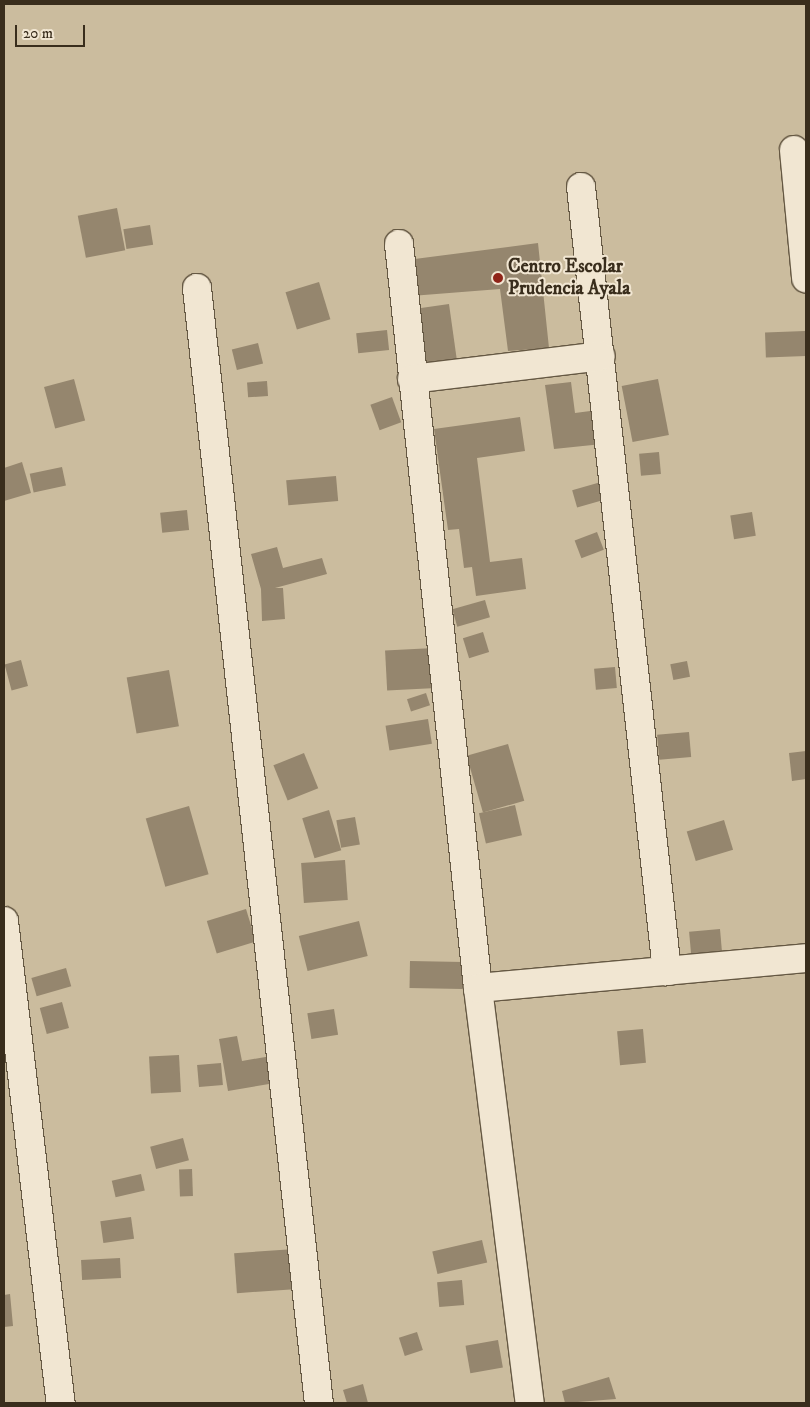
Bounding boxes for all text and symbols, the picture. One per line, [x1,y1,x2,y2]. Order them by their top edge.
scale bar [18,15,88,47]
text: 20 m [23,24,53,43]
place label: Centro Escolar Prudencia Ayala [508,256,630,300]
marker: Centro Escolar Prudencia Ayala [492,272,504,284]

